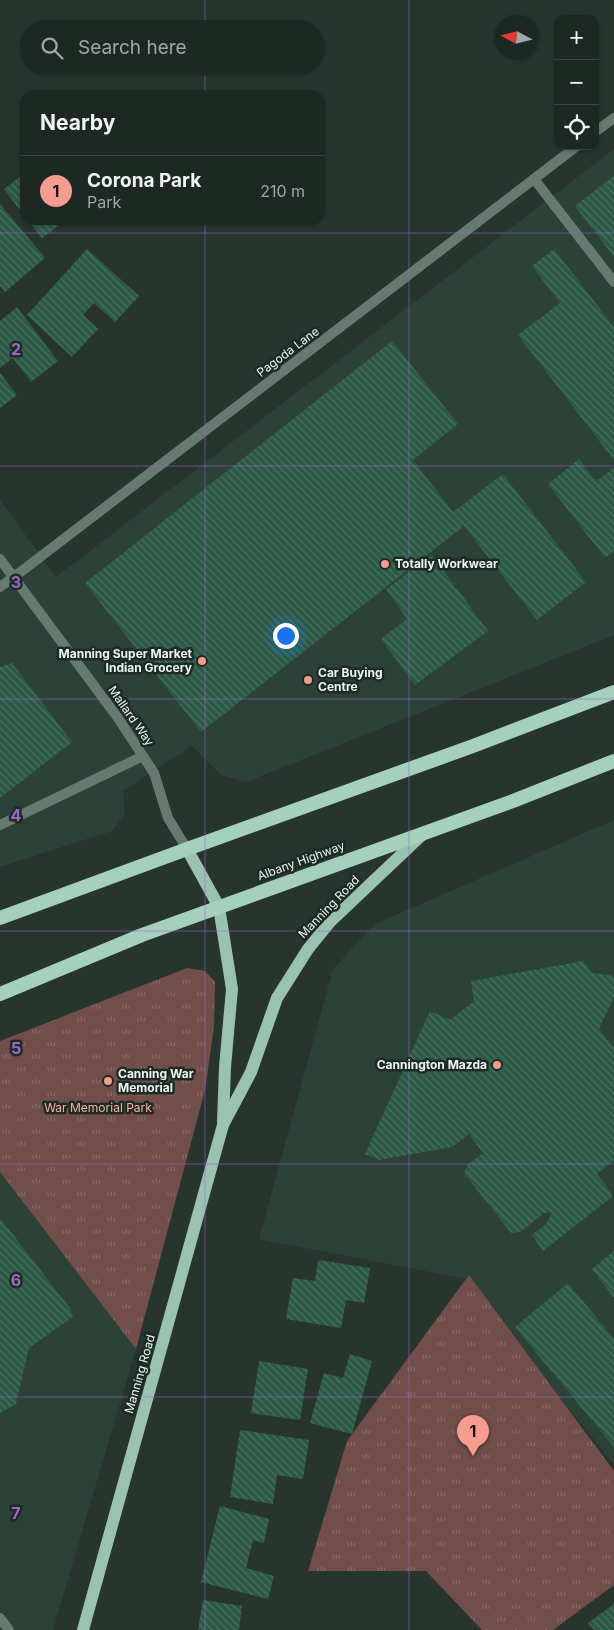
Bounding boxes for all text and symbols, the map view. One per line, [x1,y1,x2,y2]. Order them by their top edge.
north arrow [494,15,539,60]
map controls [554,15,599,150]
button: + [554,15,599,60]
search box [20,20,325,75]
icon: search [38,34,66,62]
text: Search here [78,36,187,59]
button: − [554,60,599,105]
button: locate [554,105,599,150]
text: Nearby [40,110,115,135]
text: Corona Park [87,169,201,192]
text: 1 [53,181,59,201]
text: 210 m [260,181,305,201]
text: Park [87,192,121,212]
street label: Pagoda Lane [254,323,322,380]
text: 2 [11,339,21,359]
place label: Totally Workwear [395,556,498,571]
marker: Totally Workwear [379,558,391,570]
text: 3 [11,572,21,592]
your location [273,623,299,649]
place label: Manning Super Market Indian Grocery [59,646,193,675]
marker: Manning Super Market Indian Grocery [196,655,208,667]
place label: Car Buying Centre [318,665,383,694]
marker: Car Buying Centre [302,674,314,686]
street label: Mallard Way [105,683,158,749]
text: 4 [11,805,22,825]
street label: Albany Highway [255,838,347,883]
street label: Manning Road [295,872,362,941]
text: 5 [11,1038,21,1058]
place label: Cannington Mazda [377,1057,487,1072]
marker: Cannington Mazda [491,1059,503,1071]
place label: Canning War Memorial [118,1066,194,1095]
marker: Canning War Memorial [102,1075,114,1087]
park label: War Memorial Park [44,1100,152,1115]
text: 6 [11,1270,21,1290]
street label: Manning Road [121,1333,158,1415]
pin: 1 [457,1415,489,1456]
text: 7 [11,1503,21,1523]

